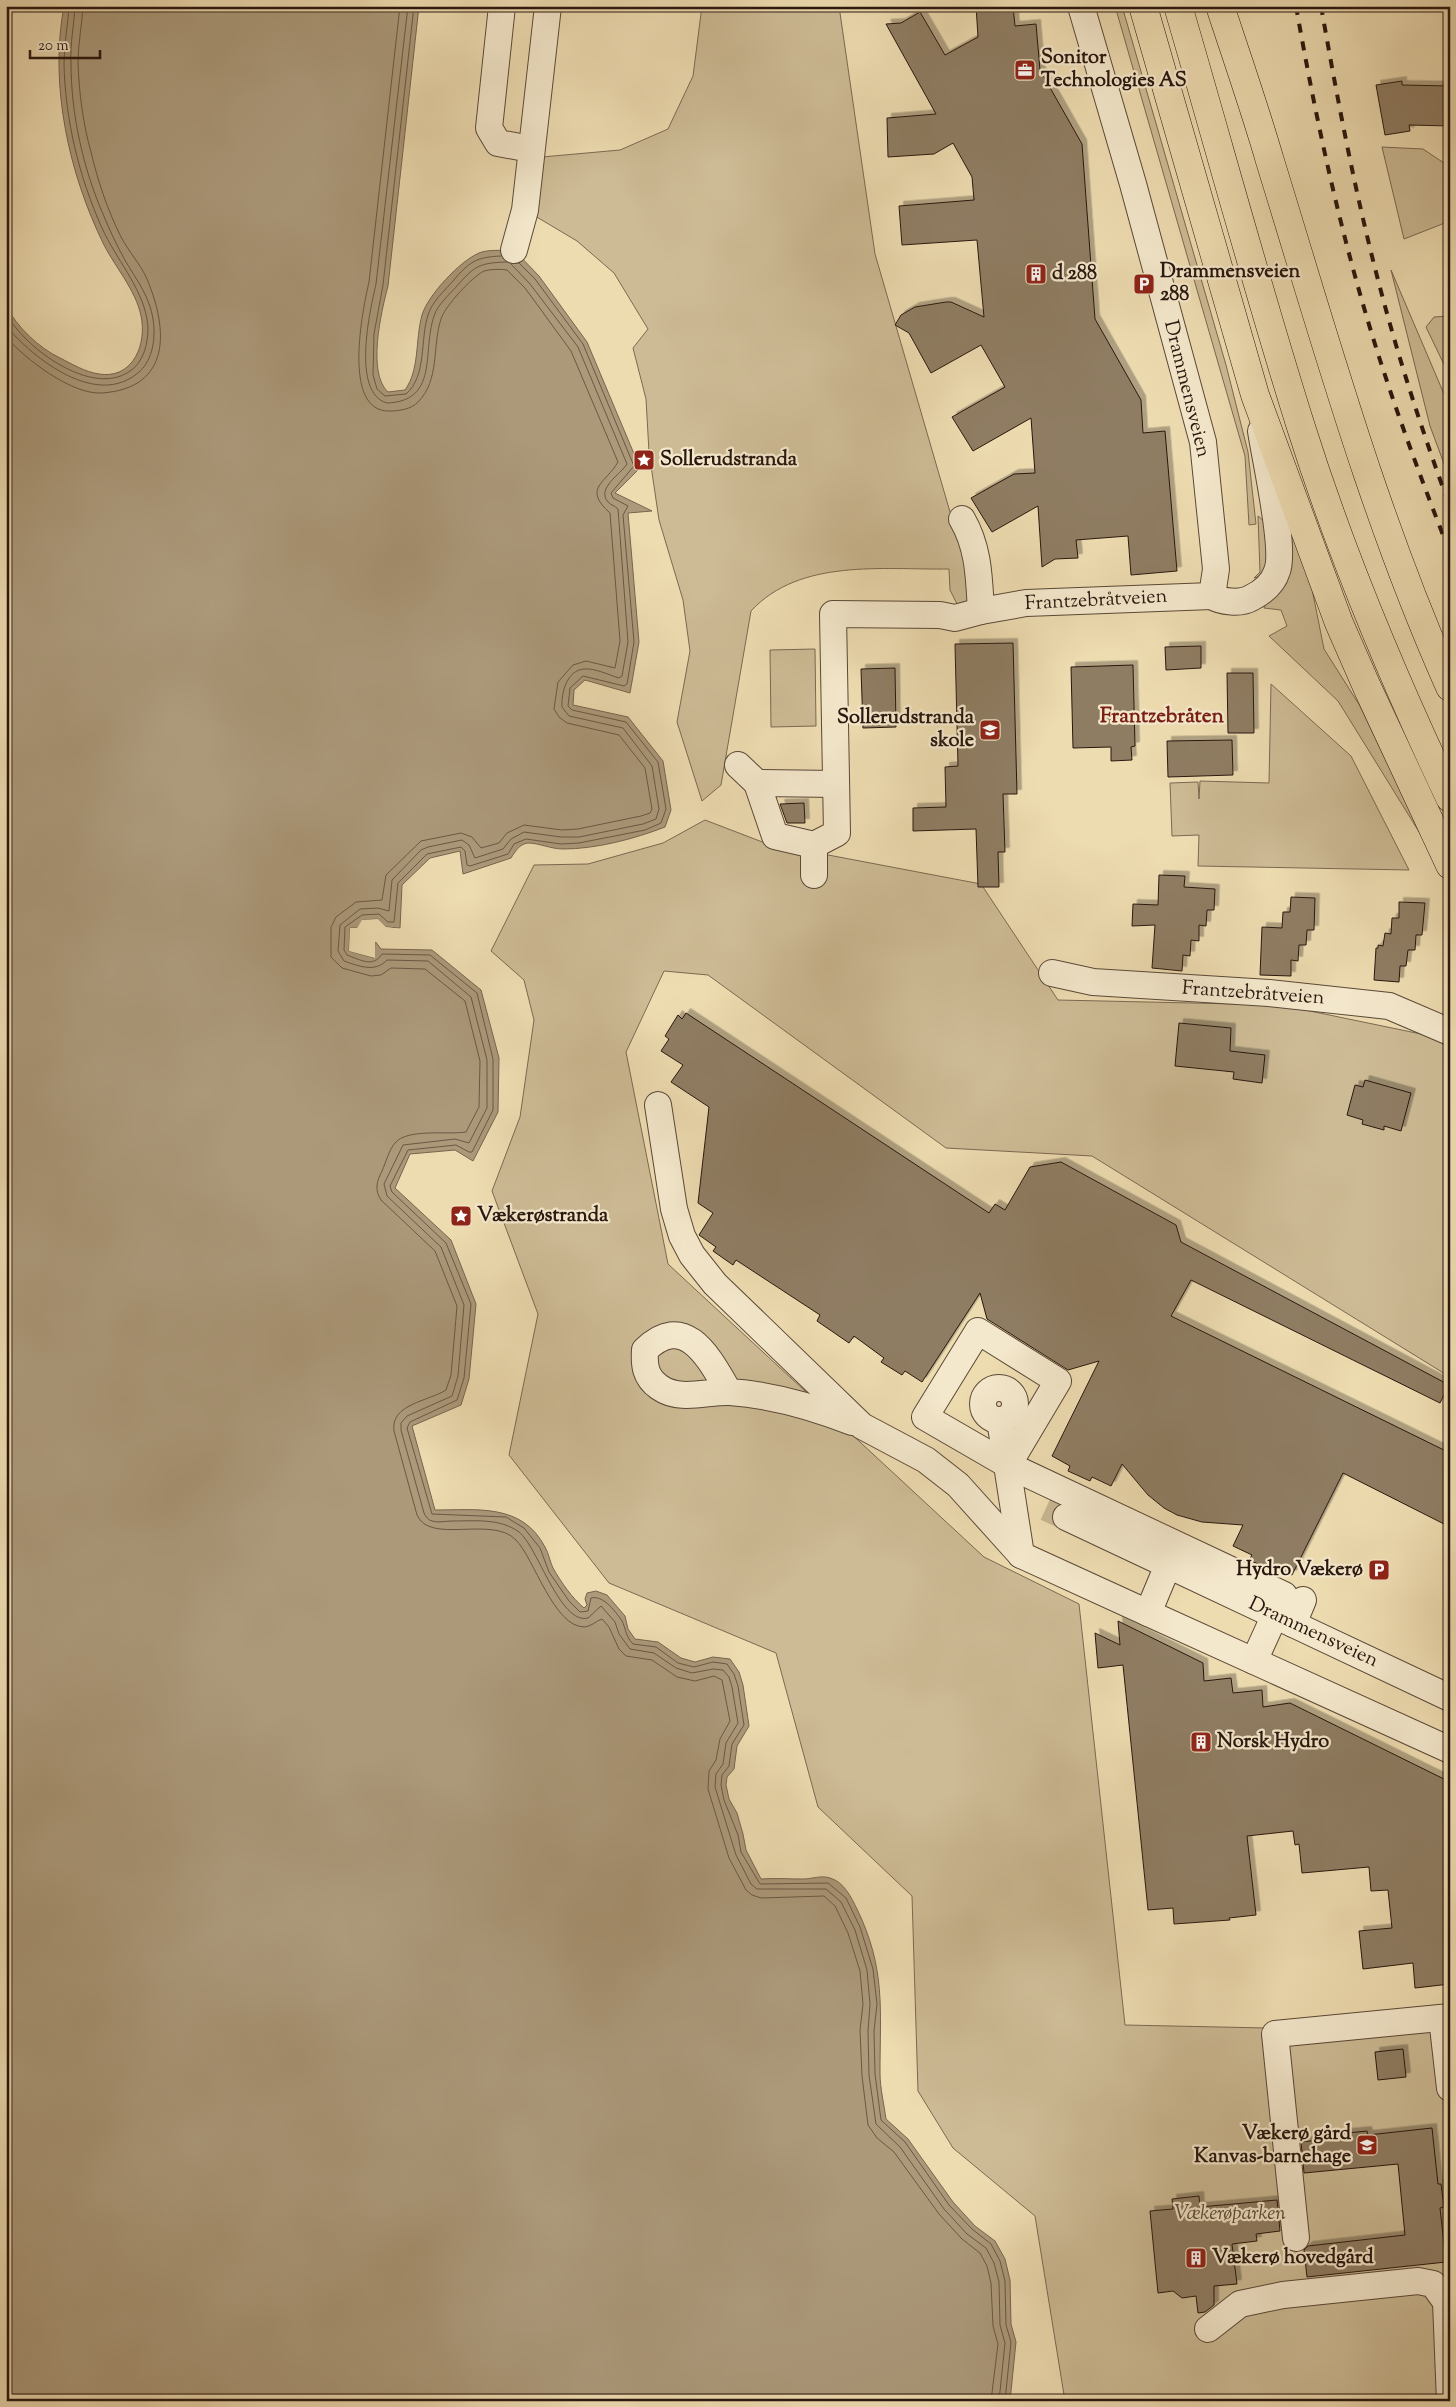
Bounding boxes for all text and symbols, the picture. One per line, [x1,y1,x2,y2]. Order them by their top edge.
scale bar [30,28,100,60]
text: 20 m [38,36,69,57]
place label: Sonitor Technologies AS [1041,44,1187,96]
office icon: Sonitor Technologies AS [1013,58,1037,82]
place label: Drammensveien 288 [1160,258,1301,310]
place label: d 288 [1052,260,1097,289]
building icon: d 288 [1024,262,1048,286]
parking icon: Drammensveien 288 [1132,272,1156,296]
street label: Drammensveien [1155,317,1217,461]
place label: Sollerudstranda [660,446,798,475]
place icon: Sollerudstranda [632,448,656,472]
street label: Frantzebråtveien [1024,583,1168,619]
district label: Frantzebråten [1100,702,1225,732]
place label: Sollerudstranda skole [837,704,975,756]
school or university icon: Sollerudstranda skole [978,718,1002,742]
street label: Frantzebråtveien [1181,975,1325,1013]
place label: Vækerøstranda [477,1202,609,1231]
place icon: Vækerøstranda [449,1204,473,1228]
place label: Hydro Vækerø [1236,1556,1363,1585]
parking icon: Hydro Vækerø [1367,1558,1391,1582]
street label: Drammensveien [1243,1590,1383,1676]
place label: Norsk Hydro [1217,1728,1329,1757]
building icon: Norsk Hydro [1189,1730,1213,1754]
place label: Vækerø gård Kanvas-barnehage [1194,2120,1352,2172]
school or university icon: Vækerø gård Kanvas-barnehage [1355,2133,1379,2157]
park label: Vækerøparken [1174,2200,1286,2229]
place label: Vækerø hovedgård [1212,2244,1374,2273]
building icon: Vækerø hovedgård [1184,2246,1208,2270]

